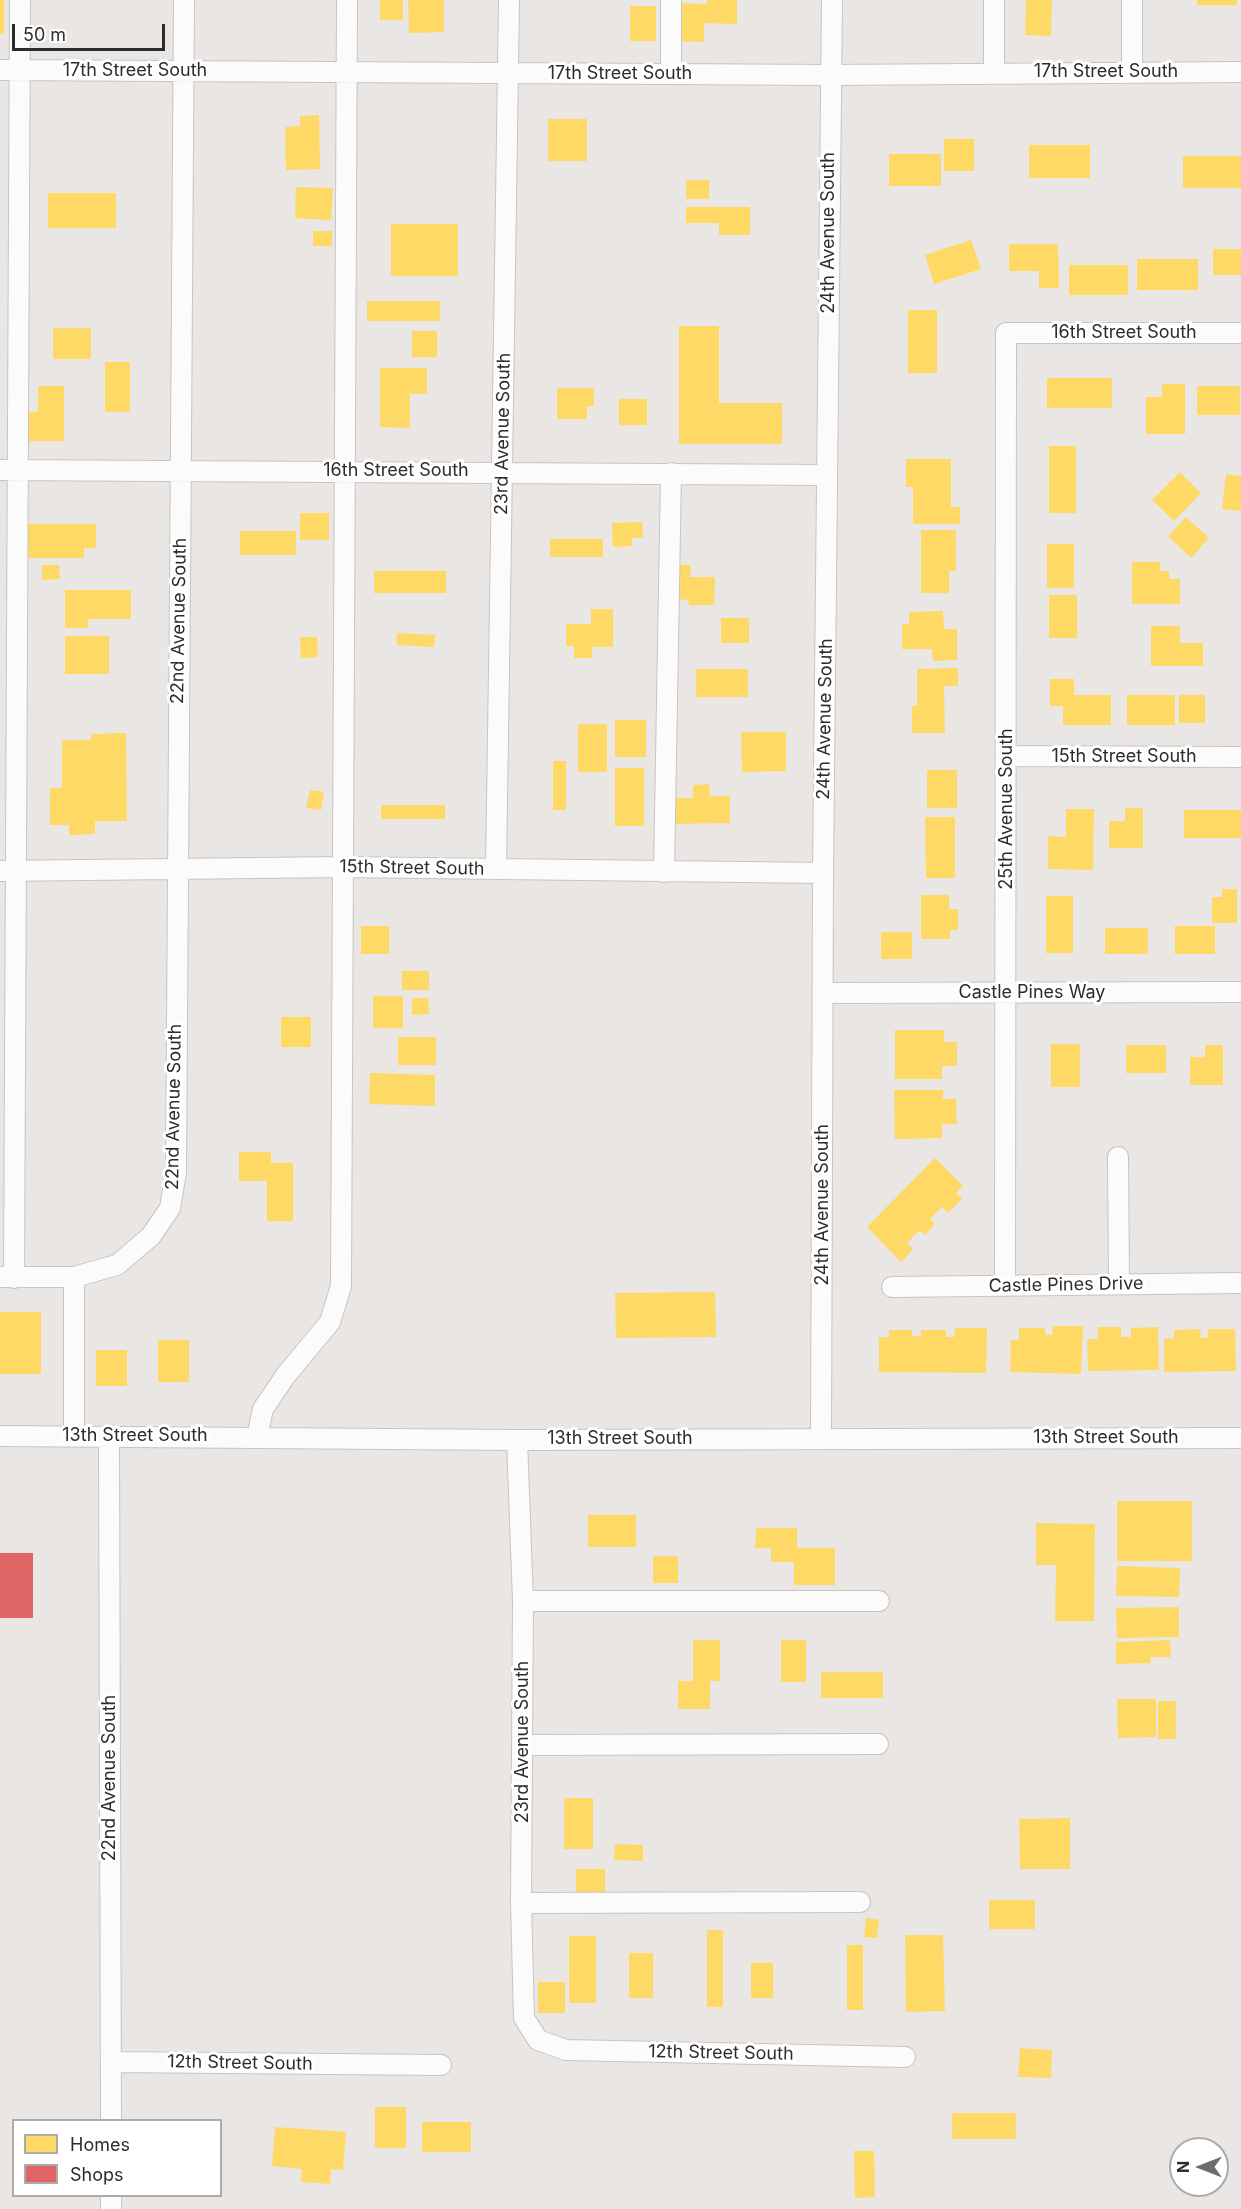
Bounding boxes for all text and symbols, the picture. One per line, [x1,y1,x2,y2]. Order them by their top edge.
scale bar [15,12,168,50]
text: 50 m [23,24,66,45]
street label: 17th Street South [63,60,207,82]
street label: 17th Street South [1034,61,1178,83]
street label: 17th Street South [548,63,692,85]
street label: 24th Avenue South [818,152,840,314]
street label: 16th Street South [1051,322,1197,344]
street label: 23rd Avenue South [491,353,515,515]
street label: 16th Street South [323,460,469,482]
street label: 22nd Avenue South [167,538,191,704]
street label: 24th Avenue South [813,638,837,800]
street label: 25th Avenue South [996,728,1018,890]
street label: 15th Street South [1051,746,1197,768]
street label: 15th Street South [339,856,485,880]
street label: Castle Pines Way [959,982,1105,1004]
street label: 22nd Avenue South [162,1024,186,1190]
street label: 24th Avenue South [812,1124,834,1286]
street label: Castle Pines Drive [988,1273,1144,1297]
street label: 13th Street South [62,1425,208,1447]
street label: 13th Street South [1033,1427,1179,1449]
street label: 13th Street South [547,1428,693,1450]
street label: 23rd Avenue South [512,1661,534,1823]
street label: 22nd Avenue South [99,1695,121,1861]
street label: 12th Street South [648,2041,794,2065]
street label: 12th Street South [167,2051,313,2075]
legend [12,2119,222,2197]
text: Homes [70,2134,130,2155]
north arrow [1169,2137,1229,2197]
text: N [1173,2161,1193,2173]
text: Shops [70,2164,124,2185]

